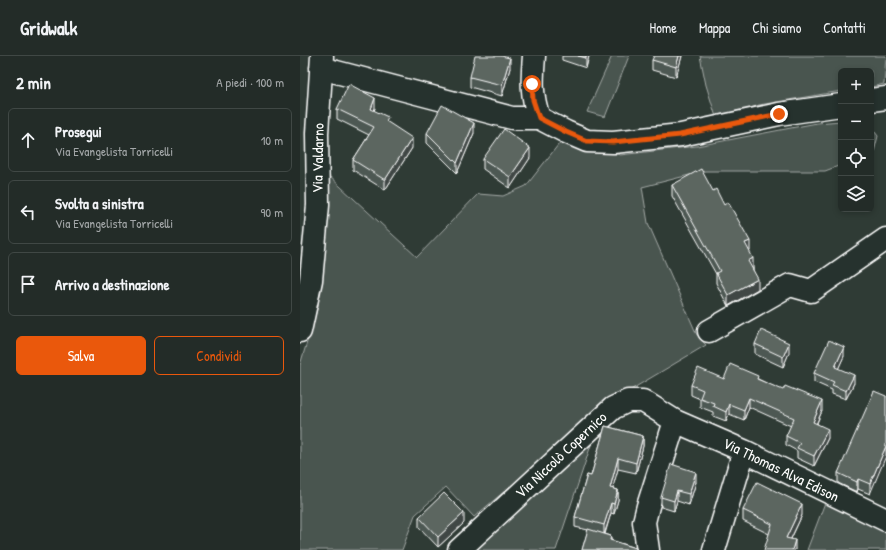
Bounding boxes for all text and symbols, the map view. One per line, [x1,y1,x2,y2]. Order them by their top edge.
text: Gridwalk [20,15,77,41]
text: Home [650,18,677,37]
text: Mappa [699,18,730,37]
text: Chi siamo [752,18,801,37]
text: Contatti [823,18,866,37]
map controls [838,68,874,212]
button: + [838,68,874,104]
text: 2 min [16,71,51,94]
text: A piedi · 100 m [216,73,284,91]
route start [523,75,541,93]
button: − [838,104,874,140]
route end [770,105,788,123]
text: Prosegui [55,121,102,142]
street label: Via Valdarno [306,123,329,193]
icon: ahead [17,129,39,151]
text: 10 m [261,131,283,149]
button: locate [838,140,874,176]
text: Via Evangelista Torricelli [55,142,173,160]
button: layers [838,176,874,212]
text: Svolta a sinistra [55,193,144,214]
icon: left [17,201,39,223]
text: 90 m [261,203,283,221]
text: Via Evangelista Torricelli [55,214,173,232]
icon: arrive [17,273,39,295]
text: Arrivo a destinazione [55,274,169,295]
button: Salva [16,336,146,375]
button: Condividi [154,336,284,375]
street label: Via Niccolò Copernico [510,407,611,503]
street label: Via Thomas Alva Edison [720,432,843,507]

